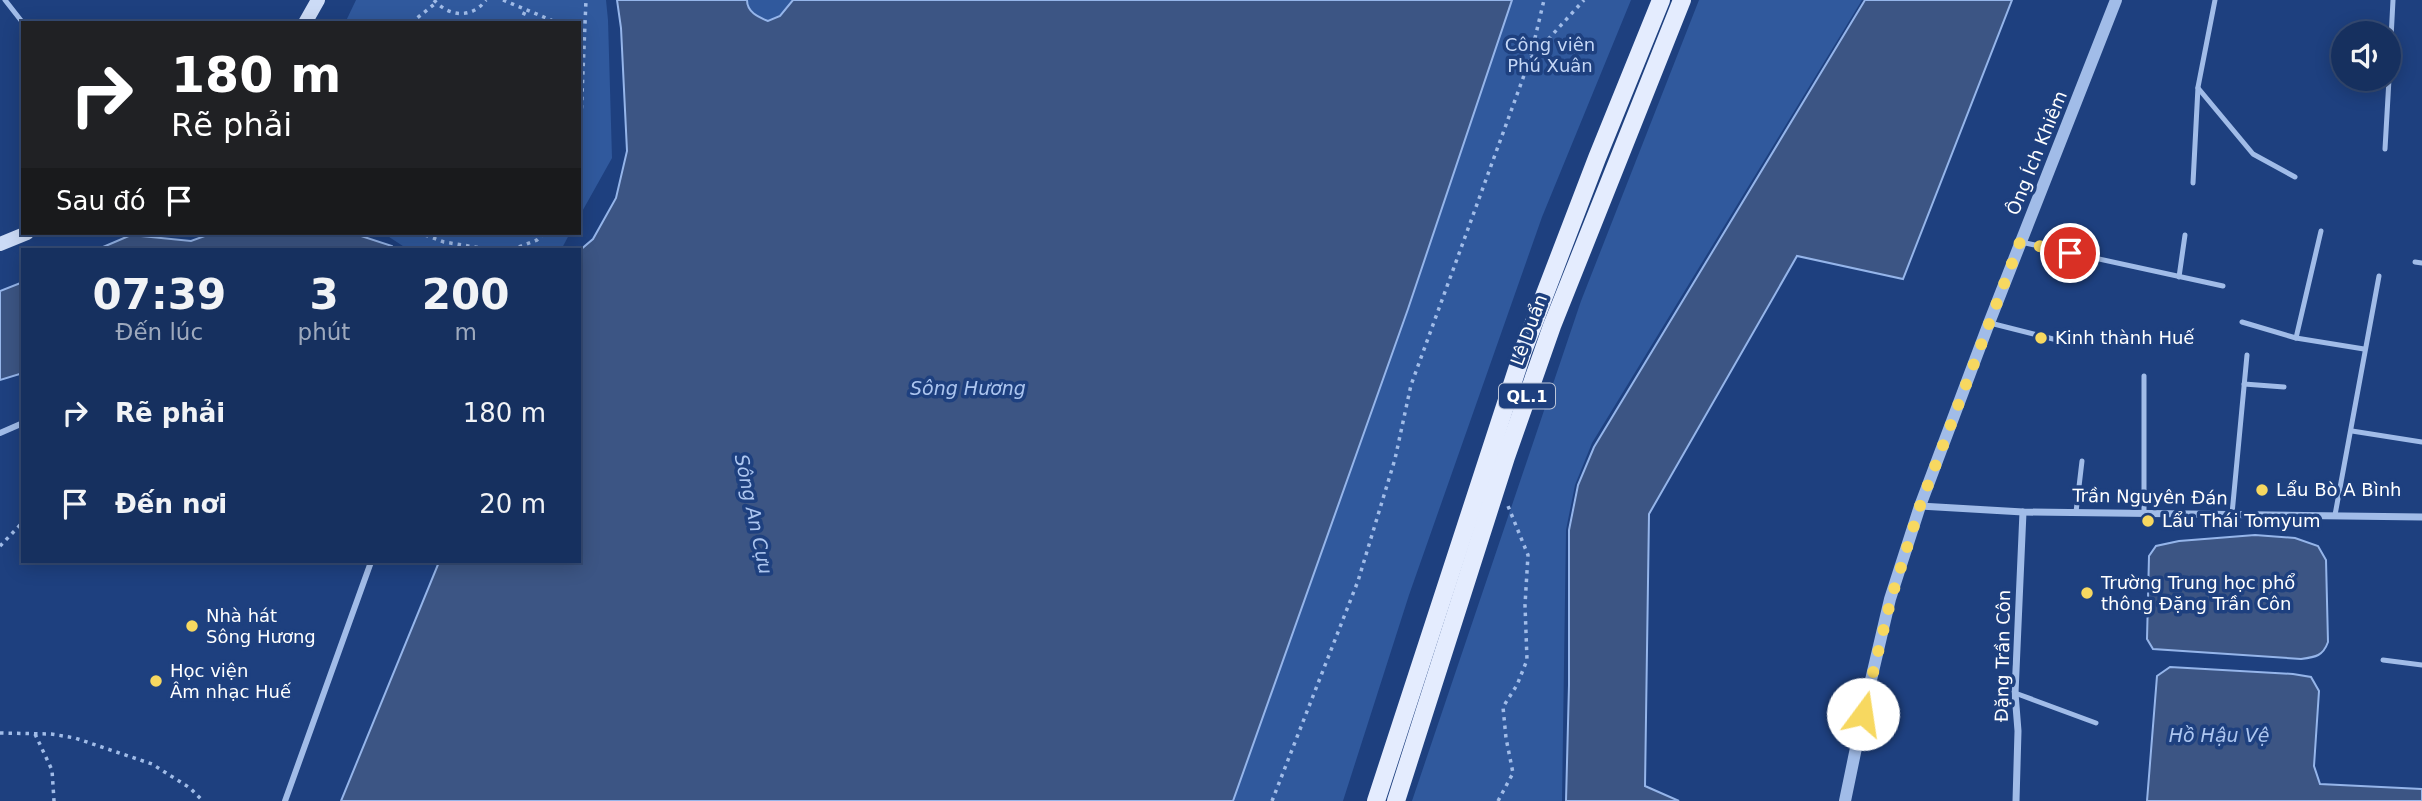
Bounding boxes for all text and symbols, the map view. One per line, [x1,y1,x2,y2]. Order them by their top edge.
map controls [2331,21,2401,91]
button: sound [2331,21,2401,91]
park label: Công viên Phú Xuân [1505,34,1595,76]
text: 180 m [171,47,341,104]
icon: right [56,49,147,140]
street label: Ông Ích Khiêm [2002,88,2071,218]
text: Rẽ phải [171,106,292,144]
icon: arrive [160,182,198,220]
text: Sau đó [56,186,146,216]
pin [2040,223,2100,283]
icon: arrive [2051,234,2089,272]
text: 07:39 [92,270,226,319]
text: 3 [309,270,339,319]
text: 200 [422,270,510,319]
street label: Lê Duẩn [1506,291,1551,368]
text: Đến lúc [116,319,203,345]
text: phút [298,319,350,345]
text: m [454,319,477,345]
place label: Kinh thành Huế [2055,327,2195,348]
marker: Kinh thành Huế [2033,330,2049,346]
water label: Sông Hương [910,377,1026,399]
road number: QL.1 [1499,384,1555,408]
icon: right [56,394,94,432]
text: Rẽ phải [115,398,225,428]
text: 180 m [463,398,546,428]
water label: Sông An Cựu [731,452,777,576]
place label: Lẩu Bò A Bình [2276,479,2401,500]
marker: Lẩu Bò A Bình [2254,482,2270,498]
icon: arrive [56,485,94,523]
street label: Trần Nguyên Đán [2071,485,2228,508]
text: Đến nơi [115,489,227,519]
text: 20 m [479,489,546,519]
place label: Lẩu Thái Tomyum [2162,510,2320,531]
marker: Lẩu Thái Tomyum [2140,513,2156,529]
place label: Trường Trung học phổ thông Đặng Trần Côn [2100,572,2295,614]
marker: Trường Trung học phổ thông Đặng Trần Côn [2079,585,2095,601]
street label: Đặng Trần Côn [1991,590,2014,722]
place label: Nhà hát Sông Hương [206,605,316,647]
marker: Nhà hát Sông Hương [184,618,200,634]
place label: Học viện Âm nhạc Huế [170,660,292,702]
marker: Học viện Âm nhạc Huế [148,673,164,689]
position arrow [1826,677,1900,751]
water label: Hồ Hậu Vệ [2169,724,2269,746]

